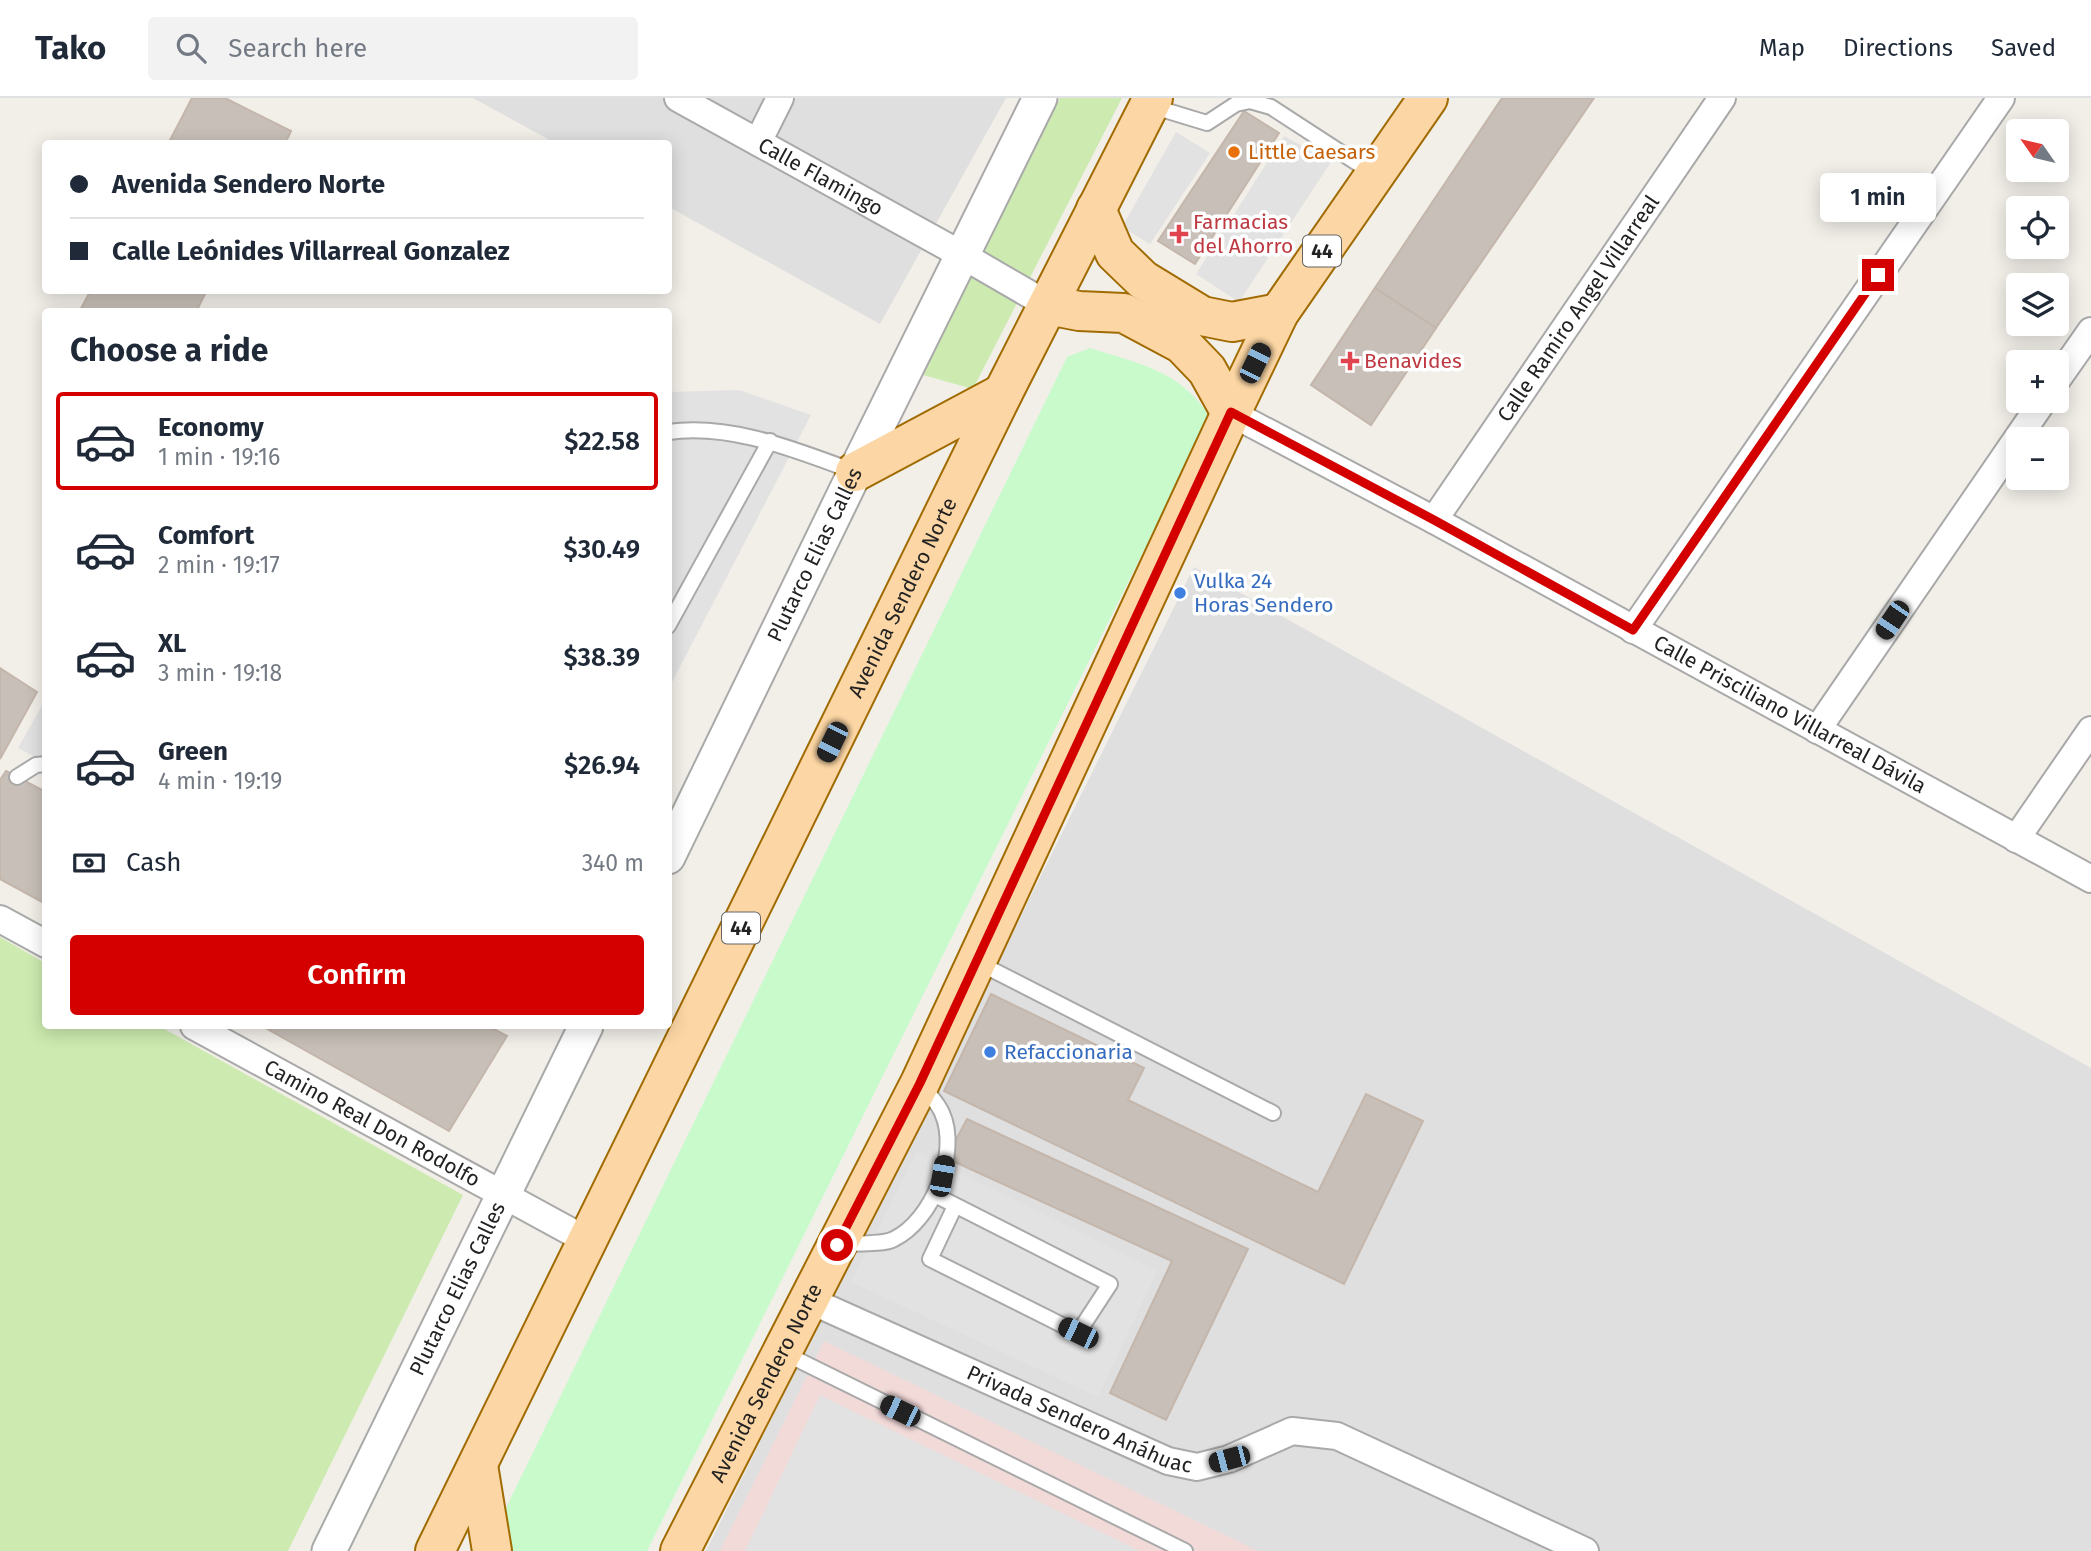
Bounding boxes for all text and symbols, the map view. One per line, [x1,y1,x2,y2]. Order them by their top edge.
search box [148,17,638,80]
text: Tako [35,28,106,68]
icon: search [172,29,210,67]
text: Search here [228,33,367,64]
text: Map [1759,34,1805,62]
text: Directions [1843,34,1953,62]
text: Saved [1991,34,2056,62]
north arrow [2006,119,2068,182]
map controls [2006,119,2069,490]
street label: Calle Flamingo [754,132,888,222]
place label: Little Caesars [1248,139,1376,165]
marker: Little Caesars [1226,144,1242,160]
text: Avenida Sendero Norte [112,169,385,200]
callout: 1 min [1820,174,1936,222]
text: 1 min [1850,183,1906,211]
street label: Calle Ramiro Angel Villarreal [1492,190,1665,427]
button: locate [2006,196,2069,259]
place label: Farmacias del Ahorro [1193,209,1293,259]
marker: Farmacias del Ahorro [1171,226,1187,242]
text: Calle Leónides Villarreal Gonzalez [112,236,510,267]
road number: 44 [1303,236,1341,266]
route end [1862,259,1894,291]
button: layers [2006,273,2069,336]
text: Choose a ride [70,331,268,369]
car [1237,340,1274,386]
place label: Benavides [1364,348,1462,374]
button: + [2006,350,2069,413]
marker: Benavides [1342,353,1358,369]
icon: car [74,410,137,473]
text: Economy [158,412,264,443]
text: $22.58 [564,426,640,457]
button: − [2006,427,2069,490]
text: 1 min · 19:16 [158,443,280,471]
street label: Plutarco Elias Calles [762,463,868,646]
street label: Avenida Sendero Norte [843,493,963,702]
icon: car [74,518,137,581]
text: Comfort [158,520,254,551]
text: $30.49 [563,534,640,565]
text: 2 min · 19:17 [158,551,280,579]
place label: Vulka 24 Horas Sendero [1194,568,1333,618]
marker: Vulka 24 Horas Sendero [1172,585,1188,601]
car [1872,597,1913,643]
icon: car [74,626,137,689]
text: XL [158,628,186,659]
street label: Calle Prisciliano Villarreal Dávila [1649,630,1931,799]
text: $38.39 [563,642,640,673]
text: 3 min · 19:18 [158,659,282,687]
car [814,719,851,765]
icon: car [74,734,137,797]
text: Green [158,736,228,767]
text: $26.94 [564,750,640,781]
text: 4 min · 19:19 [158,767,282,795]
icon: cash [70,844,108,882]
text: Cash [126,847,182,878]
text: 340 m [582,849,644,877]
road number: 44 [722,912,760,944]
button: Confirm [70,935,644,1015]
place label: Refaccionaria [1004,1039,1133,1065]
marker: Refaccionaria [982,1044,998,1060]
street label: Camino Real Don Rodolfo [260,1054,485,1193]
car [929,1153,956,1199]
street label: Plutarco Elias Calles [404,1197,511,1380]
route start [821,1229,853,1261]
street label: Avenida Sendero Norte [705,1279,828,1486]
car [1055,1314,1102,1352]
street label: Privada Sendero Anáhuac [963,1359,1194,1479]
car [877,1392,924,1430]
car [1206,1443,1253,1475]

